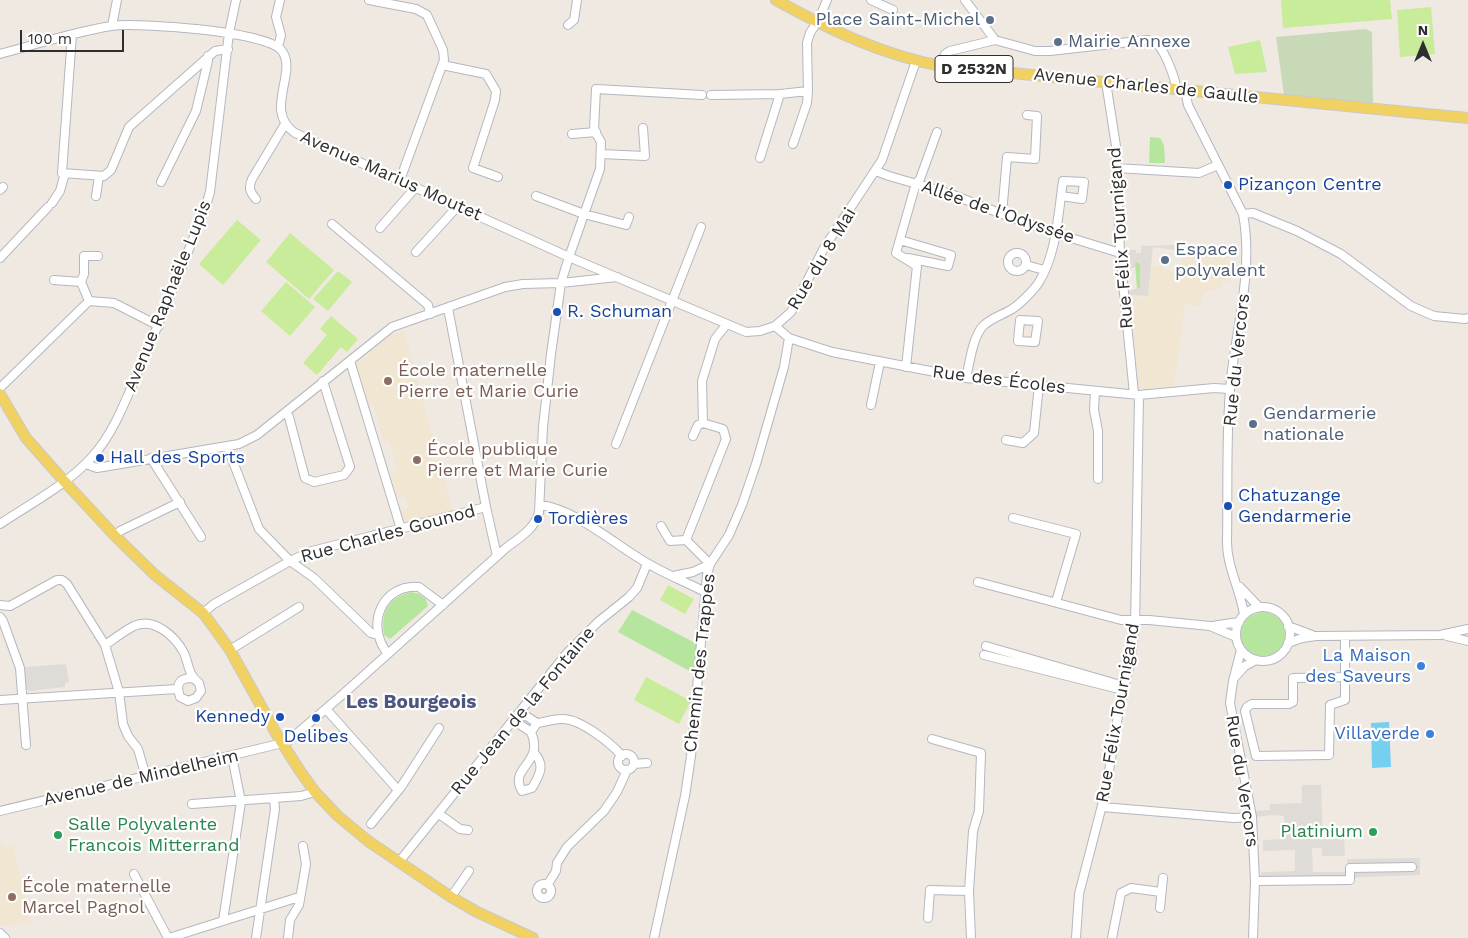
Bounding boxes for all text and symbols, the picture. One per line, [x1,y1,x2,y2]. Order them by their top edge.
place label: Place Saint-Michel [816,9,980,31]
marker: Place Saint-Michel [984,14,996,26]
scale bar [22,20,126,52]
north arrow [1398,20,1448,70]
text: N [1418,22,1428,38]
text: 100 m [28,30,72,48]
place label: Mairie Annexe [1068,31,1191,53]
marker: Mairie Annexe [1052,36,1064,48]
road number: D 2532N [935,56,1013,82]
street label: Avenue Charles de Gaulle [1033,63,1259,109]
street label: Avenue Marius Moutet [297,126,485,226]
street label: Rue Félix Tournigand [1104,146,1138,330]
place label: Pizançon Centre [1238,174,1382,196]
street label: Allée de l'Odyssée [919,176,1077,248]
marker: Pizançon Centre [1222,179,1234,191]
street label: Avenue Raphaële Lupis [120,197,216,395]
street label: Rue du 8 Mai [783,204,861,314]
place label: Espace polyvalent [1175,239,1265,282]
marker: Espace polyvalent [1159,254,1171,266]
street label: Rue du Vercors [1219,292,1255,428]
place label: R. Schuman [567,301,672,323]
marker: R. Schuman [551,306,563,318]
place label: École maternelle Pierre et Marie Curie [398,360,579,402]
street label: Rue des Écoles [931,361,1067,399]
marker: École maternelle Pierre et Marie Curie [382,375,394,387]
place label: Gendarmerie nationale [1263,403,1376,446]
marker: Gendarmerie nationale [1247,418,1259,430]
place label: École publique Pierre et Marie Curie [427,439,608,482]
place label: Hall des Sports [110,447,245,469]
marker: Hall des Sports [94,452,106,464]
marker: École publique Pierre et Marie Curie [411,454,423,466]
place label: Chatuzange Gendarmerie [1238,485,1351,528]
street label: Rue Charles Gounod [298,500,478,568]
marker: Chatuzange Gendarmerie [1222,500,1234,512]
place label: Tordières [548,508,628,530]
marker: Tordières [532,513,544,525]
street label: Chemin des Trappes [680,572,720,754]
street label: Rue Félix Tournigand [1092,621,1144,805]
street label: Rue Jean de la Fontaine [446,623,600,799]
place label: La Maison des Saveurs [1305,645,1411,688]
marker: La Maison des Saveurs [1415,660,1427,672]
district label: Les Bourgeois [346,691,476,713]
place label: Kennedy [195,706,270,728]
marker: Kennedy [274,711,286,723]
marker: Delibes [310,712,322,724]
street label: Rue du Vercors [1221,713,1263,849]
place label: Villaverde [1334,723,1420,745]
place label: Delibes [284,726,348,748]
marker: Villaverde [1424,728,1436,740]
street label: Avenue de Mindelheim [41,745,241,811]
place label: Salle Polyvalente Francois Mitterrand [68,814,239,856]
place label: Platinium [1280,821,1363,843]
marker: Platinium [1367,826,1379,838]
marker: Salle Polyvalente Francois Mitterrand [52,829,64,841]
place label: École maternelle Marcel Pagnol [22,876,171,919]
marker: École maternelle Marcel Pagnol [6,891,18,903]

